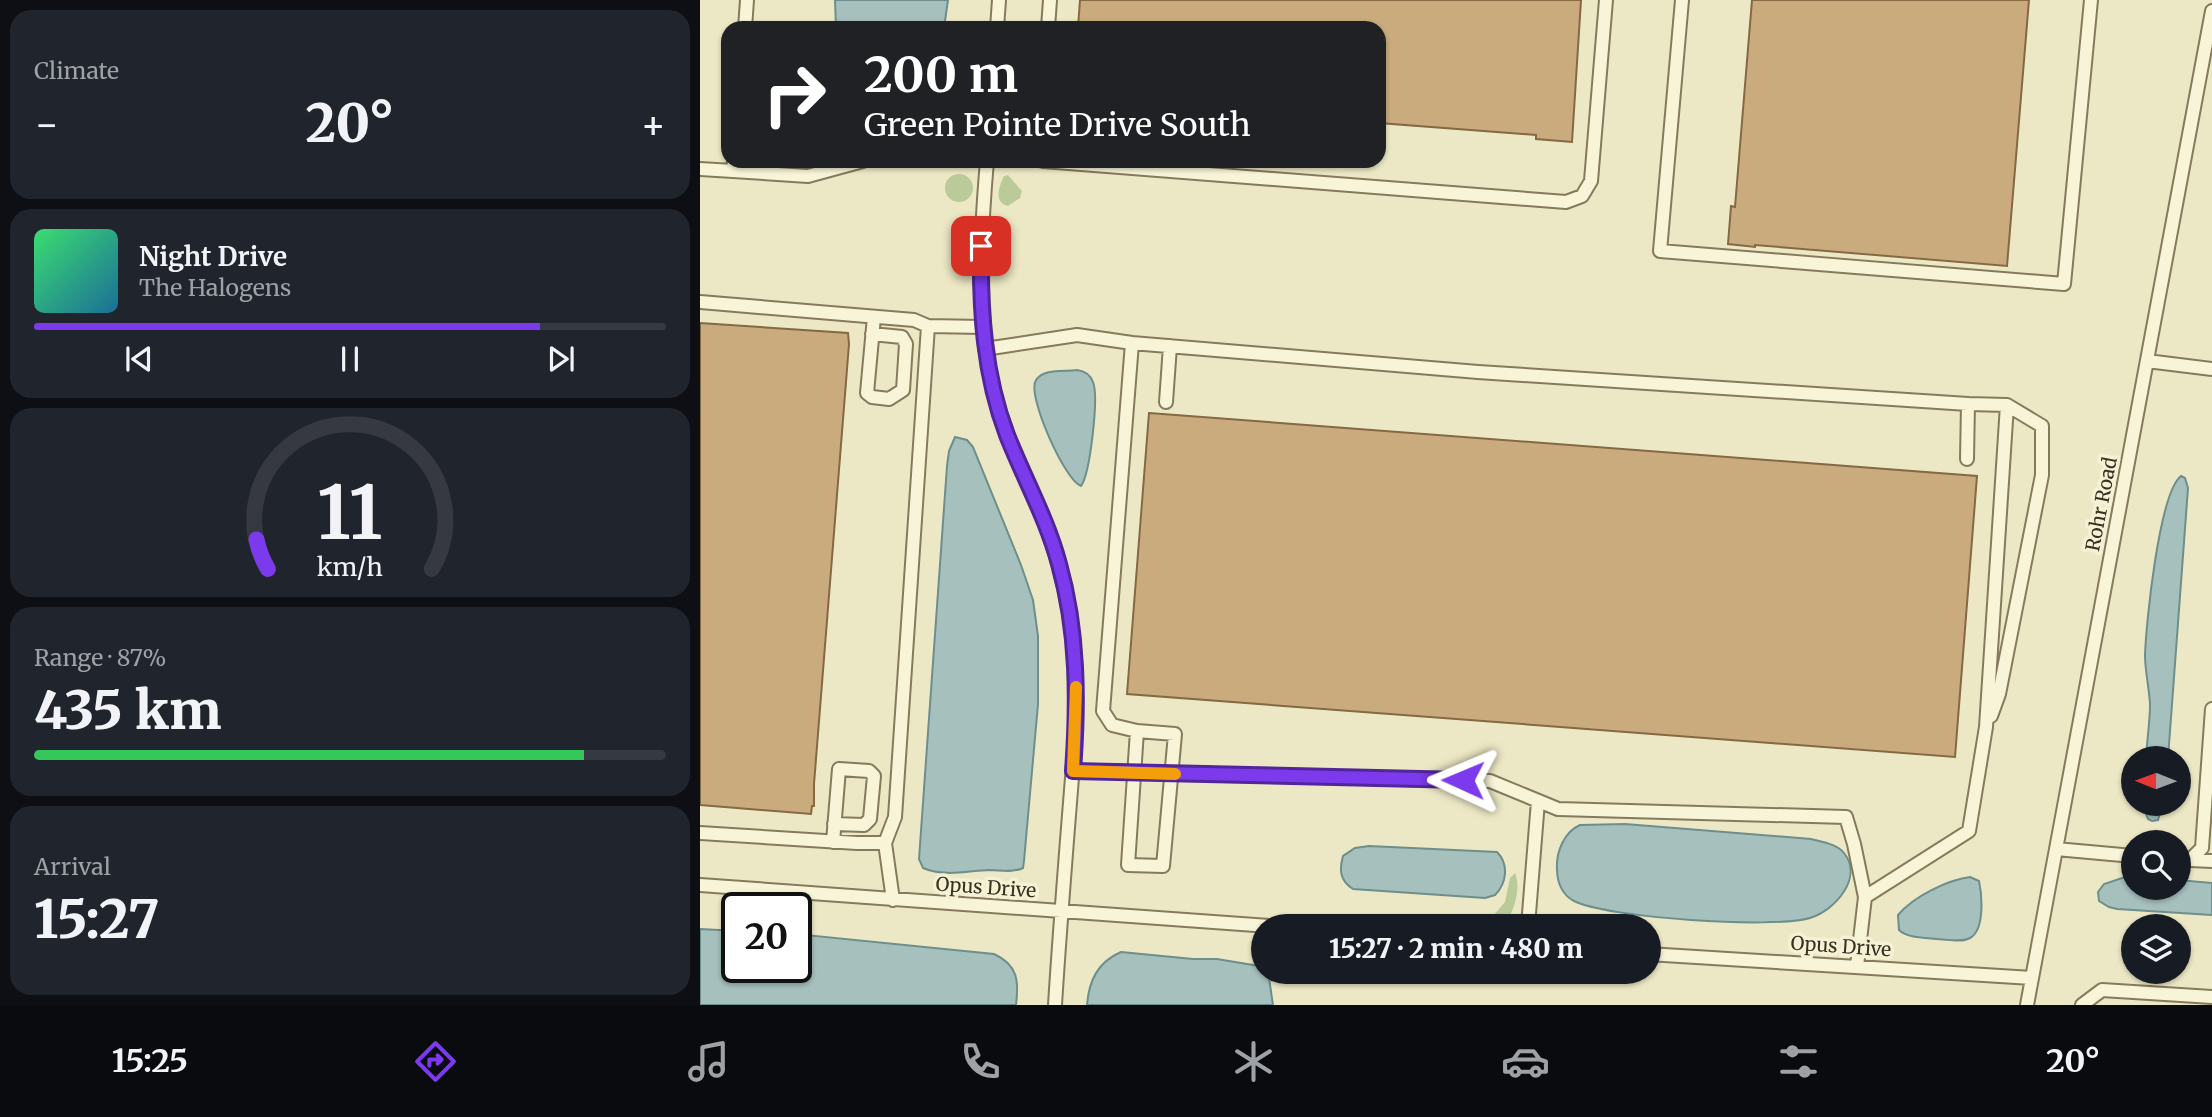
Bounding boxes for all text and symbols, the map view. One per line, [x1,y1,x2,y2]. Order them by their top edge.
text: 200 m [864,44,1018,105]
icon: right [749,49,840,140]
text: Climate [34,56,119,85]
text: 20° [306,91,394,156]
text: − [34,101,59,148]
text: + [641,101,666,148]
text: Green Pointe Drive South [864,105,1251,145]
pin [951,216,1011,276]
icon: arrive [962,227,1000,265]
text: Night Drive [139,240,287,273]
text: The Halogens [139,273,291,302]
icon: previous [120,340,158,378]
icon: pause [331,340,369,378]
icon: next [542,340,580,378]
street label: Rohr Road [2080,455,2122,553]
text: 11 [317,467,383,559]
text: km/h [317,550,383,582]
text: Range · 87% [34,643,166,672]
text: 435 km [34,678,221,743]
position arrow [1426,743,1500,817]
north arrow [2121,746,2191,816]
map controls [2121,746,2191,984]
button: search [2121,830,2191,900]
text: Arrival [34,852,111,881]
street label: Opus Drive [935,872,1037,902]
text: 15:27 [34,887,160,952]
speed limit sign: 20 [721,892,812,983]
button: layers [2121,914,2191,984]
street label: Opus Drive [1790,931,1892,961]
text: 15:27 · 2 min · 480 m [1329,932,1583,965]
icon: directions [411,1037,460,1086]
icon: music [684,1037,733,1086]
icon: phone [956,1037,1005,1086]
icon: climate [1229,1037,1278,1086]
icon: car [1501,1037,1550,1086]
icon: filters [1774,1037,1823,1086]
text: 15:25 [112,1041,188,1081]
text: 20° [2046,1041,2100,1081]

